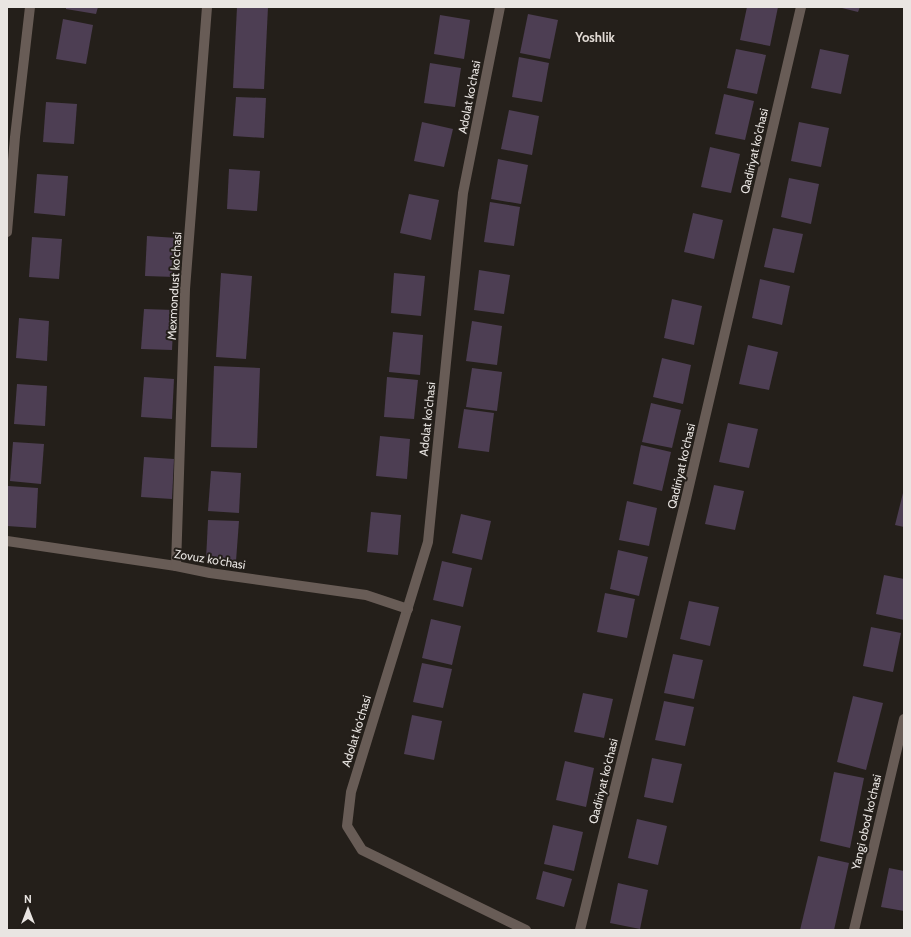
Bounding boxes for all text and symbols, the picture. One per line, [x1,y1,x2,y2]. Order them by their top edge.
district label: Yoshlik [574,29,616,45]
street label: Adolat ko'chasi [455,59,483,135]
street label: Qadiriyat ko'chasi [737,107,771,195]
street label: Mexmondust ko'chasi [164,231,184,341]
street label: Adolat ko'chasi [416,381,438,457]
street label: Qadiriyat ko'chasi [664,422,698,510]
street label: Zovuz ko'chasi [173,546,247,572]
street label: Adolat ko'chasi [338,693,374,769]
street label: Qadiriyat ko'chasi [585,737,621,825]
street label: Yangi obod ko'chasi [847,773,884,872]
north arrow [8,889,48,929]
text: N [24,892,32,906]

